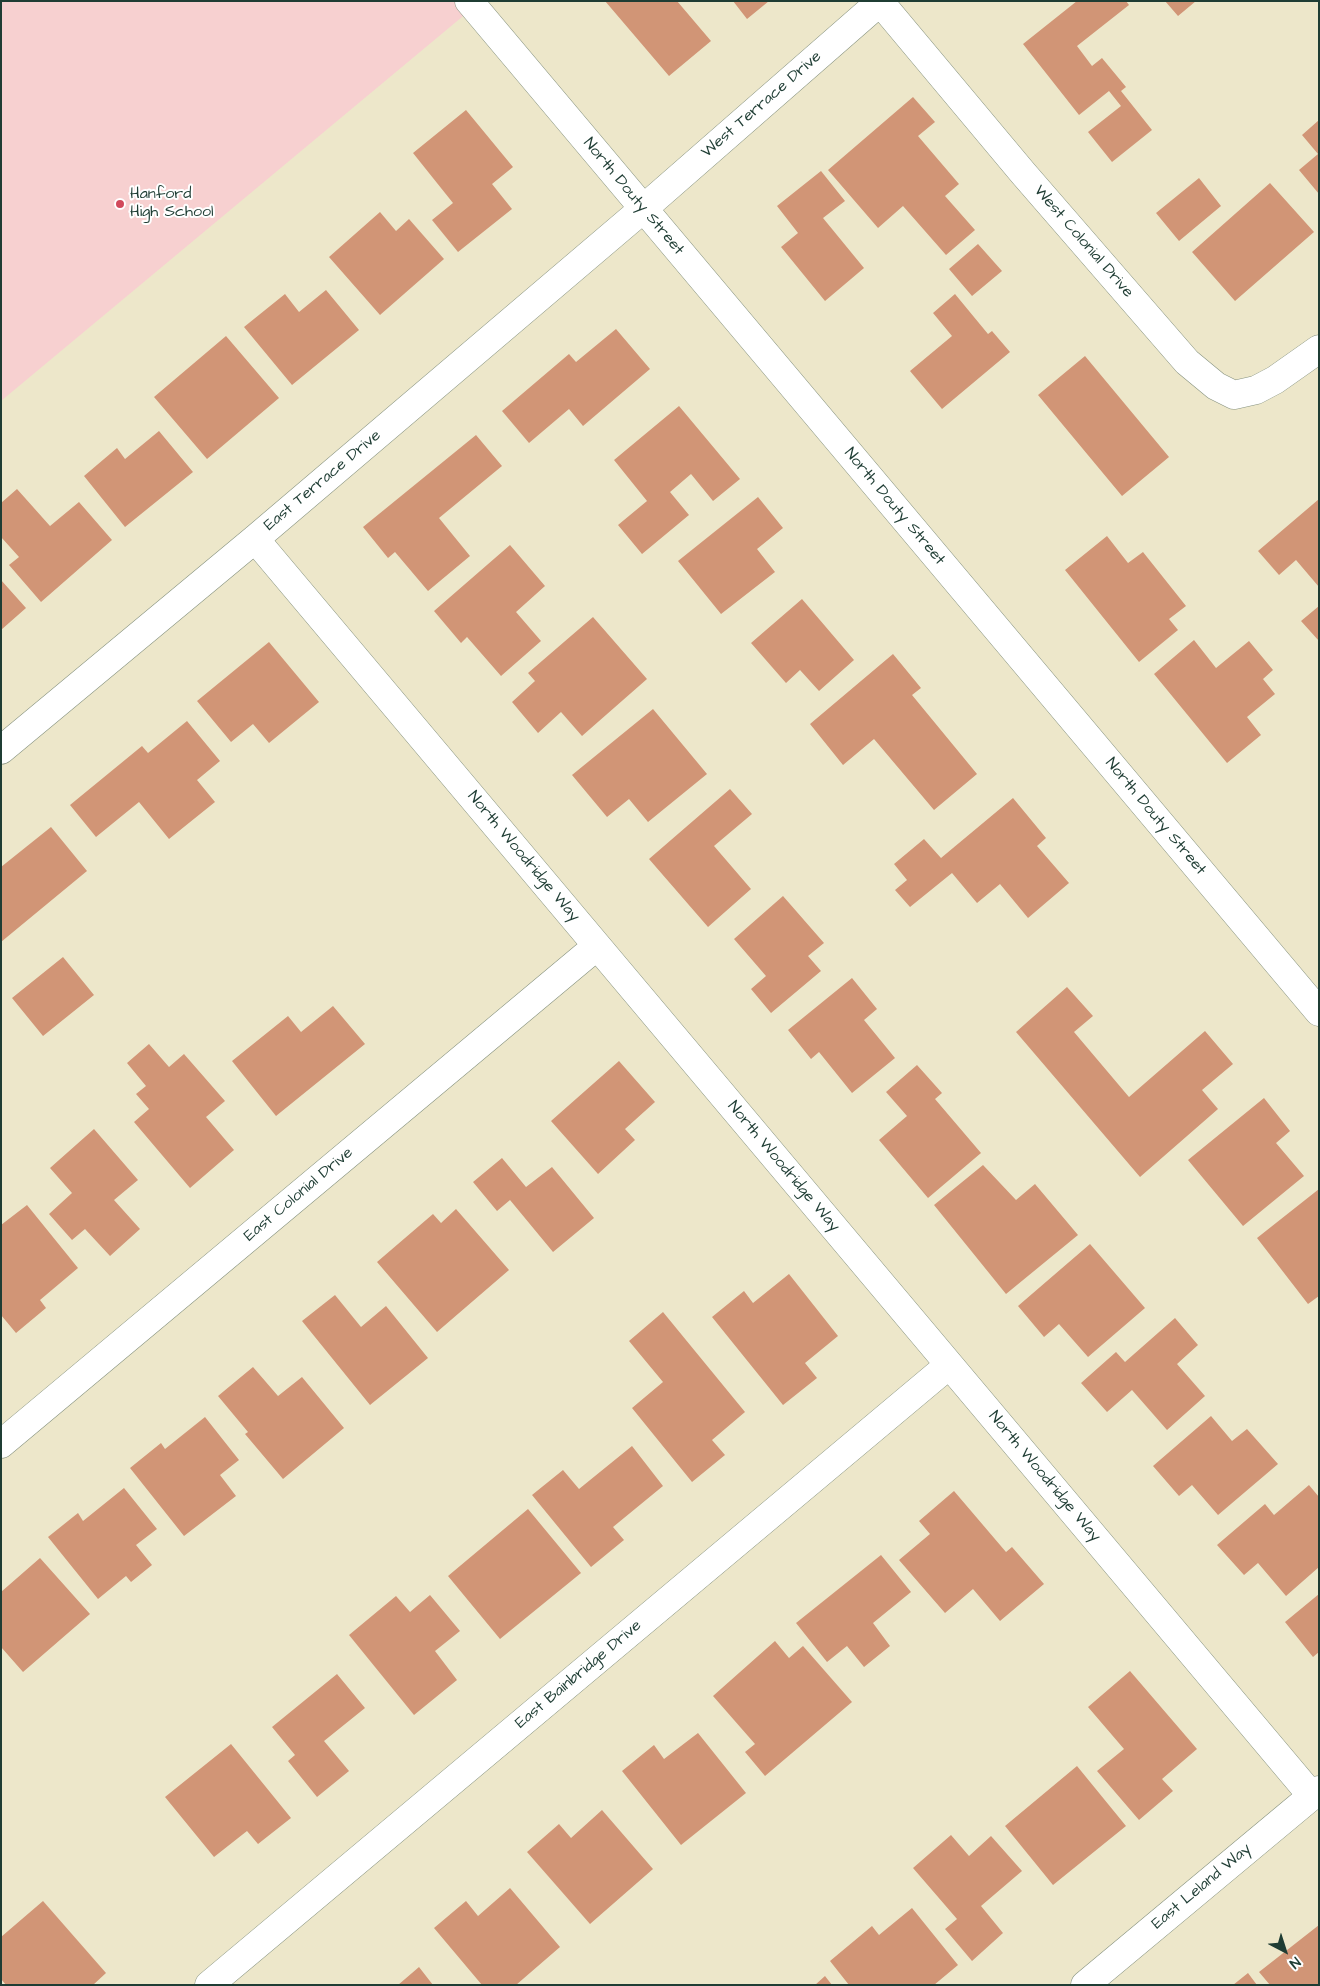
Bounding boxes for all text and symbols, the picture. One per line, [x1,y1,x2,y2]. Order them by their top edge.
street label: West Terrace Drive [698,48,826,162]
street label: North Douty Street [578,134,688,260]
street label: West Colonial Drive [1029,182,1137,302]
place label: Hanford High School [130,185,214,223]
marker: Hanford High School [114,198,126,210]
street label: East Terrace Drive [261,426,385,536]
street label: North Douty Street [839,444,949,570]
street label: North Douty Street [1100,754,1210,880]
street label: North Woodridge Way [463,788,583,926]
street label: North Woodridge Way [723,1098,843,1236]
street label: East Colonial Drive [241,1144,357,1246]
street label: North Woodridge Way [984,1408,1104,1546]
street label: East Bainbridge Drive [512,1617,646,1733]
street label: East Leland Way [1149,1840,1255,1934]
north arrow [1260,1926,1310,1976]
text: N [1285,1952,1304,1973]

